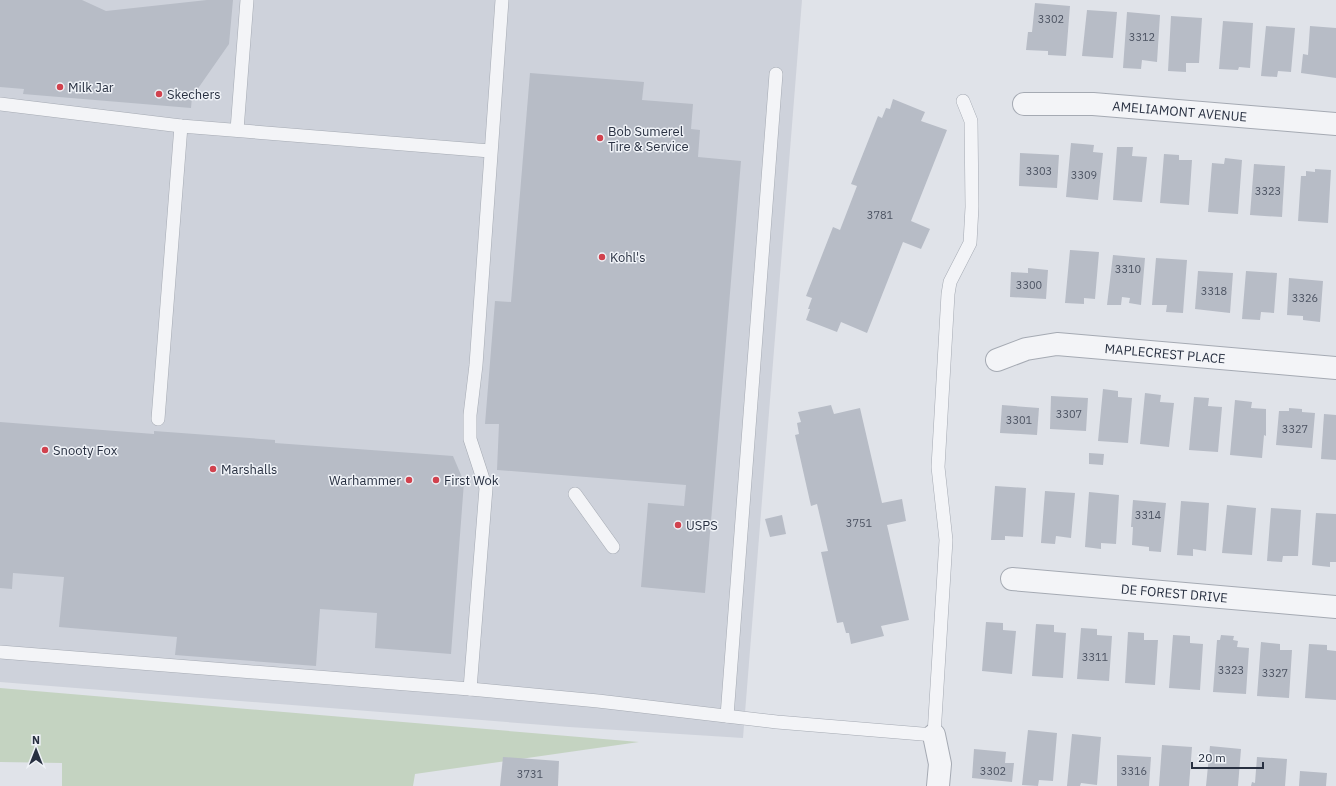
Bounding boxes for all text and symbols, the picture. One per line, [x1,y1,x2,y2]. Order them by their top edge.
house number: 3302 [1038,12,1064,26]
house number: 3312 [1129,30,1155,44]
place label: Milk Jar [68,79,114,96]
marker: Milk Jar [55,82,65,92]
place label: Skechers [167,86,220,103]
marker: Skechers [154,89,164,99]
street label: AMELIAMONT AVENUE [1112,98,1248,126]
place label: Bob Sumerel Tire & Service [608,123,689,155]
marker: Bob Sumerel Tire & Service [595,133,605,143]
house number: 3303 [1026,164,1052,178]
house number: 3309 [1071,168,1097,182]
house number: 3323 [1255,184,1281,198]
house number: 3781 [867,208,894,222]
place label: Kohl's [610,249,646,266]
marker: Kohl's [597,252,607,262]
house number: 3310 [1115,262,1141,276]
house number: 3300 [1016,278,1042,292]
house number: 3318 [1201,284,1227,298]
house number: 3326 [1292,291,1318,305]
street label: MAPLECREST PLACE [1104,340,1226,367]
house number: 3307 [1056,407,1082,421]
house number: 3301 [1006,413,1033,427]
house number: 3327 [1282,422,1308,436]
place label: Snooty Fox [53,442,118,459]
marker: Snooty Fox [40,445,50,455]
place label: Marshalls [221,461,277,478]
marker: Marshalls [208,464,218,474]
place label: Warhammer [329,472,401,489]
place label: First Wok [444,472,499,489]
marker: Warhammer [404,475,414,485]
marker: First Wok [431,475,441,485]
house number: 3314 [1135,508,1162,522]
house number: 3751 [846,516,873,530]
place label: USPS [686,517,718,534]
marker: USPS [673,520,683,530]
street label: DE FOREST DRIVE [1120,580,1229,607]
house number: 3311 [1082,650,1109,664]
house number: 3323 [1218,663,1244,677]
house number: 3327 [1262,666,1288,680]
north arrow [16,730,56,770]
text: N [32,733,40,747]
scale bar [1192,744,1263,770]
text: 20 m [1198,750,1226,765]
house number: 3302 [980,764,1006,778]
house number: 3316 [1121,764,1147,778]
house number: 3731 [517,767,544,781]

